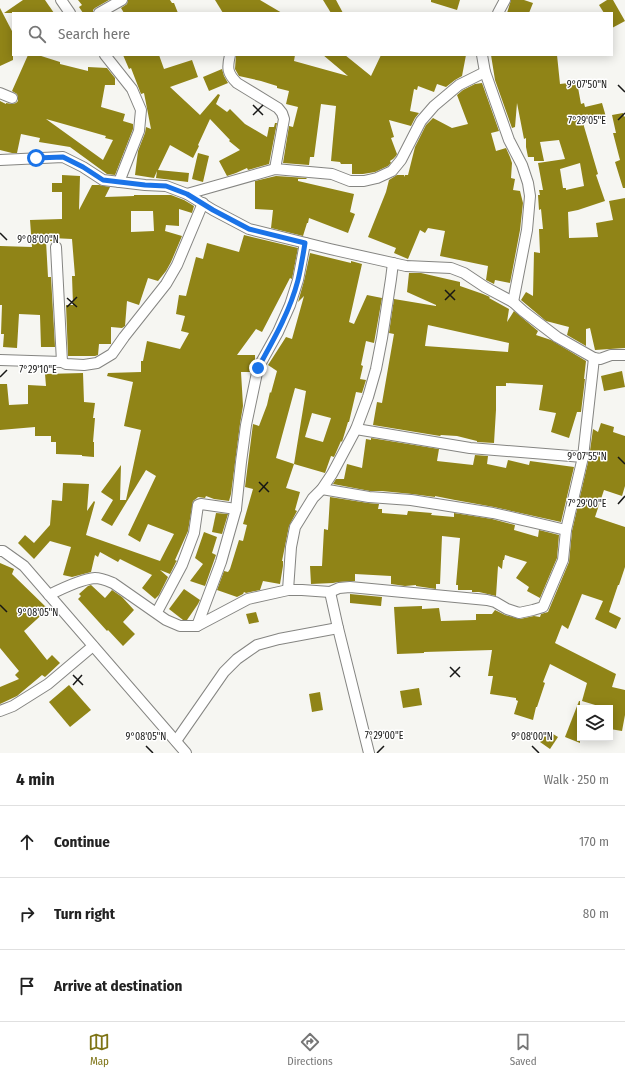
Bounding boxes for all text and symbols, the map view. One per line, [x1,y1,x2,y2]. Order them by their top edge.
search box [12,12,613,56]
icon: search [26,23,48,45]
text: Search here [58,25,130,43]
text: 9°07'50"N [567,79,607,91]
text: 7°29'05"E [568,115,606,127]
route start [27,149,45,167]
text: 9°08'00"N [17,234,59,246]
route end [249,359,267,377]
text: 7°29'10"E [19,364,57,376]
text: 9°07'55"N [567,451,607,463]
text: 7°29'00"E [568,498,607,510]
text: 9°08'05"N [18,607,58,619]
map controls [577,705,613,741]
button: layers [577,705,613,741]
text: 7°29'00"E [365,730,404,742]
text: 9°08'05"N [126,731,166,743]
text: 9°08'00"N [511,731,553,743]
text: 4 min [16,769,55,790]
text: Walk · 250 m [544,772,609,787]
icon: ahead [16,831,38,853]
text: Continue [54,833,110,851]
text: 170 m [579,834,609,849]
icon: right [16,903,38,925]
text: Turn right [54,905,115,923]
text: 80 m [583,906,609,921]
icon: arrive [16,975,38,997]
text: Arrive at destination [54,977,182,995]
tab: Map [88,1031,110,1068]
tab: Directions [287,1031,333,1068]
tab: Saved [510,1031,537,1068]

